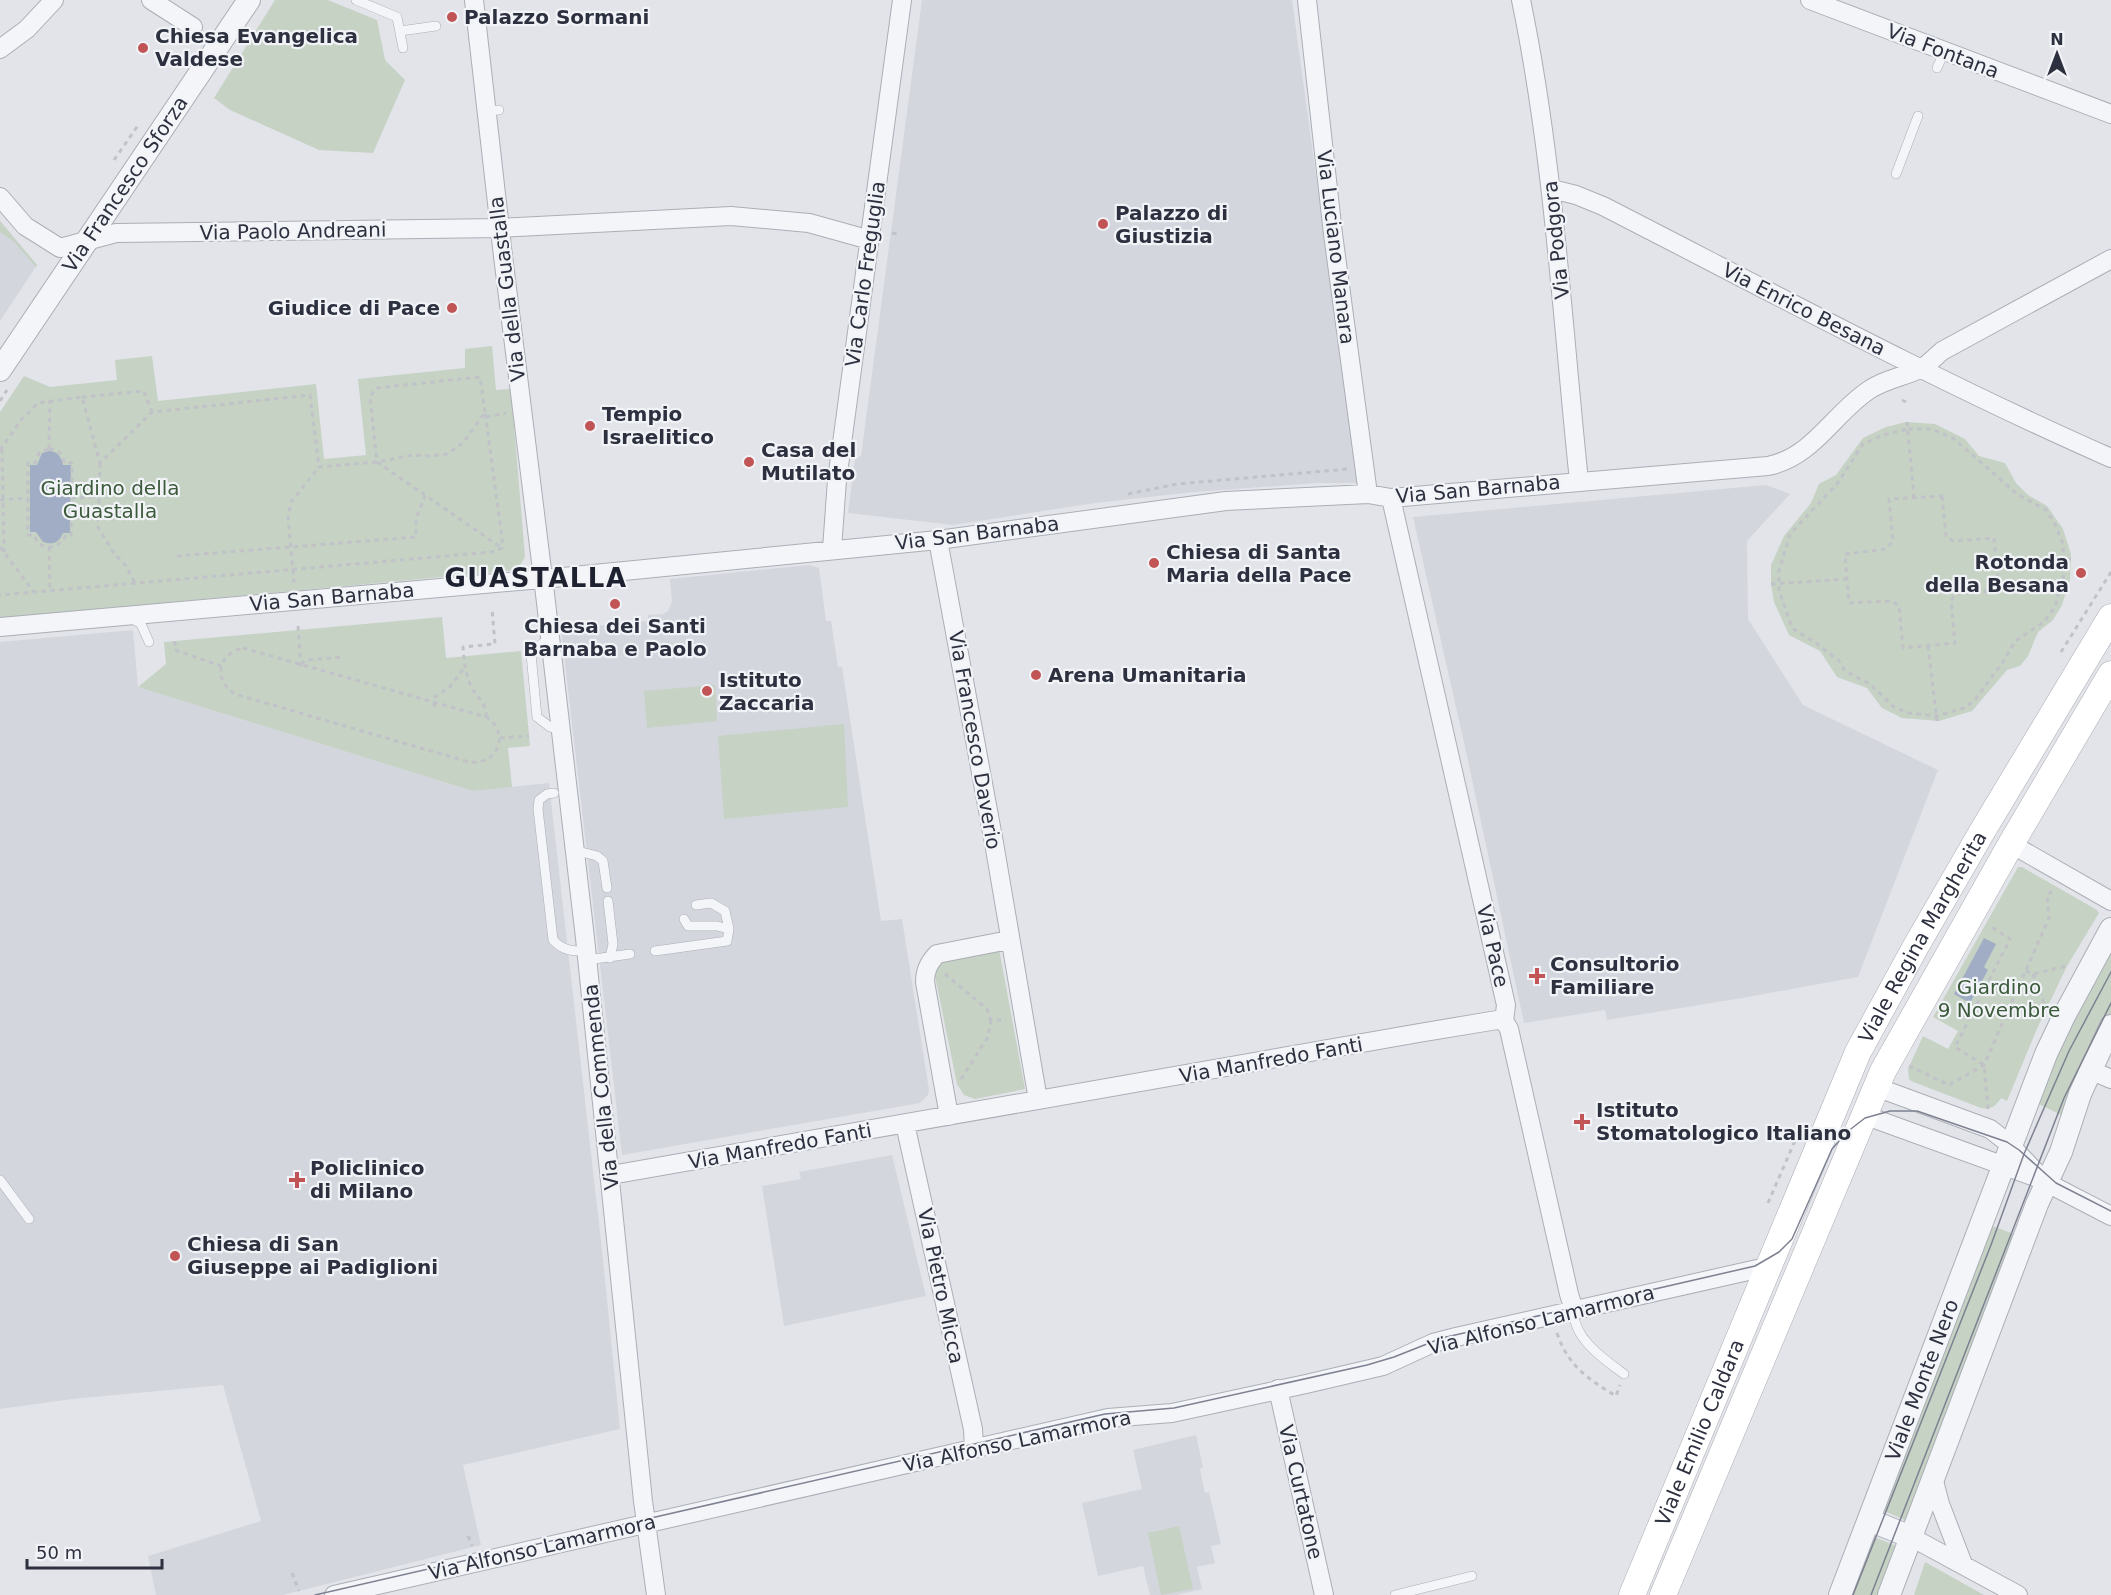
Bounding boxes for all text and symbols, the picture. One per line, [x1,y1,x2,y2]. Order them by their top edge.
place label: Palazzo Sormani [464,5,649,29]
marker: Palazzo Sormani [445,10,459,24]
street label: Via Fontana [1884,19,2002,83]
place label: Chiesa Evangelica Valdese [155,24,358,71]
north arrow [2027,24,2087,84]
text: N [2050,30,2064,49]
marker: Chiesa Evangelica Valdese [136,41,150,55]
street label: Via Francesco Sforza [57,92,193,277]
street label: Via Luciano Manara [1312,148,1360,346]
street label: Via Carlo Freguglia [840,179,890,369]
street label: Via Podgora [1538,180,1574,300]
street label: Via della Guastalla [484,195,530,383]
place label: Palazzo di Giustizia [1115,201,1228,248]
street label: Via Paolo Andreani [199,217,387,245]
marker: Palazzo di Giustizia [1096,217,1110,231]
street label: Via Enrico Besana [1718,258,1890,360]
place label: Giudice di Pace [268,296,440,320]
marker: Giudice di Pace [445,301,459,315]
place label: Tempio Israelitico [602,402,714,449]
marker: Tempio Israelitico [583,419,597,433]
place label: Casa del Mutilato [761,438,856,485]
marker: Casa del Mutilato [742,455,756,469]
street label: Via San Barnaba [1395,470,1561,508]
park label: Giardino della Guastalla [40,476,180,523]
street label: Via San Barnaba [894,511,1060,555]
place label: Chiesa di Santa Maria della Pace [1166,540,1352,587]
place label: Rotonda della Besana [1925,550,2069,597]
marker: Chiesa di Santa Maria della Pace [1147,556,1161,570]
district label: GUASTALLA [444,563,628,593]
marker: Rotonda della Besana [2074,566,2088,580]
street label: Via San Barnaba [249,578,415,616]
marker: Chiesa dei Santi Barnaba e Paolo [608,597,622,611]
place label: Chiesa dei Santi Barnaba e Paolo [523,614,707,661]
street label: Via Francesco Daverio [944,629,1006,851]
place label: Arena Umanitaria [1048,663,1247,687]
place label: Istituto Zaccaria [719,668,814,715]
marker: Arena Umanitaria [1029,668,1043,682]
marker: Istituto Zaccaria [700,684,714,698]
street label: Viale Regina Margherita [1853,827,1992,1047]
street label: Via Pace [1472,902,1514,990]
place label: Consultorio Familiare [1550,952,1679,999]
marker: Consultorio Familiare [1528,967,1546,985]
park label: Giardino 9 Novembre [1938,975,2060,1022]
street label: Via della Commenda [578,983,624,1191]
street label: Via Manfredo Fanti [1177,1032,1365,1088]
place label: Istituto Stomatologico Italiano [1596,1098,1851,1145]
marker: Istituto Stomatologico Italiano [1573,1113,1591,1131]
street label: Via Manfredo Fanti [686,1118,874,1174]
place label: Policlinico di Milano [310,1156,424,1203]
marker: Policlinico di Milano [288,1171,306,1189]
street label: Via Pietro Micca [913,1206,969,1366]
place label: Chiesa di San Giuseppe ai Padiglioni [187,1232,438,1279]
marker: Chiesa di San Giuseppe ai Padiglioni [168,1249,182,1263]
street label: Via Alfonso Lamarmora [1425,1280,1657,1360]
street label: Viale Monte Nero [1880,1296,1964,1464]
street label: Viale Emilio Caldara [1650,1336,1749,1529]
street label: Via Alfonso Lamarmora [901,1405,1133,1477]
street label: Via Curtatone [1274,1422,1328,1562]
street label: Via Alfonso Lamarmora [426,1509,658,1585]
scale bar [27,1532,162,1570]
text: 50 m [36,1542,82,1563]

